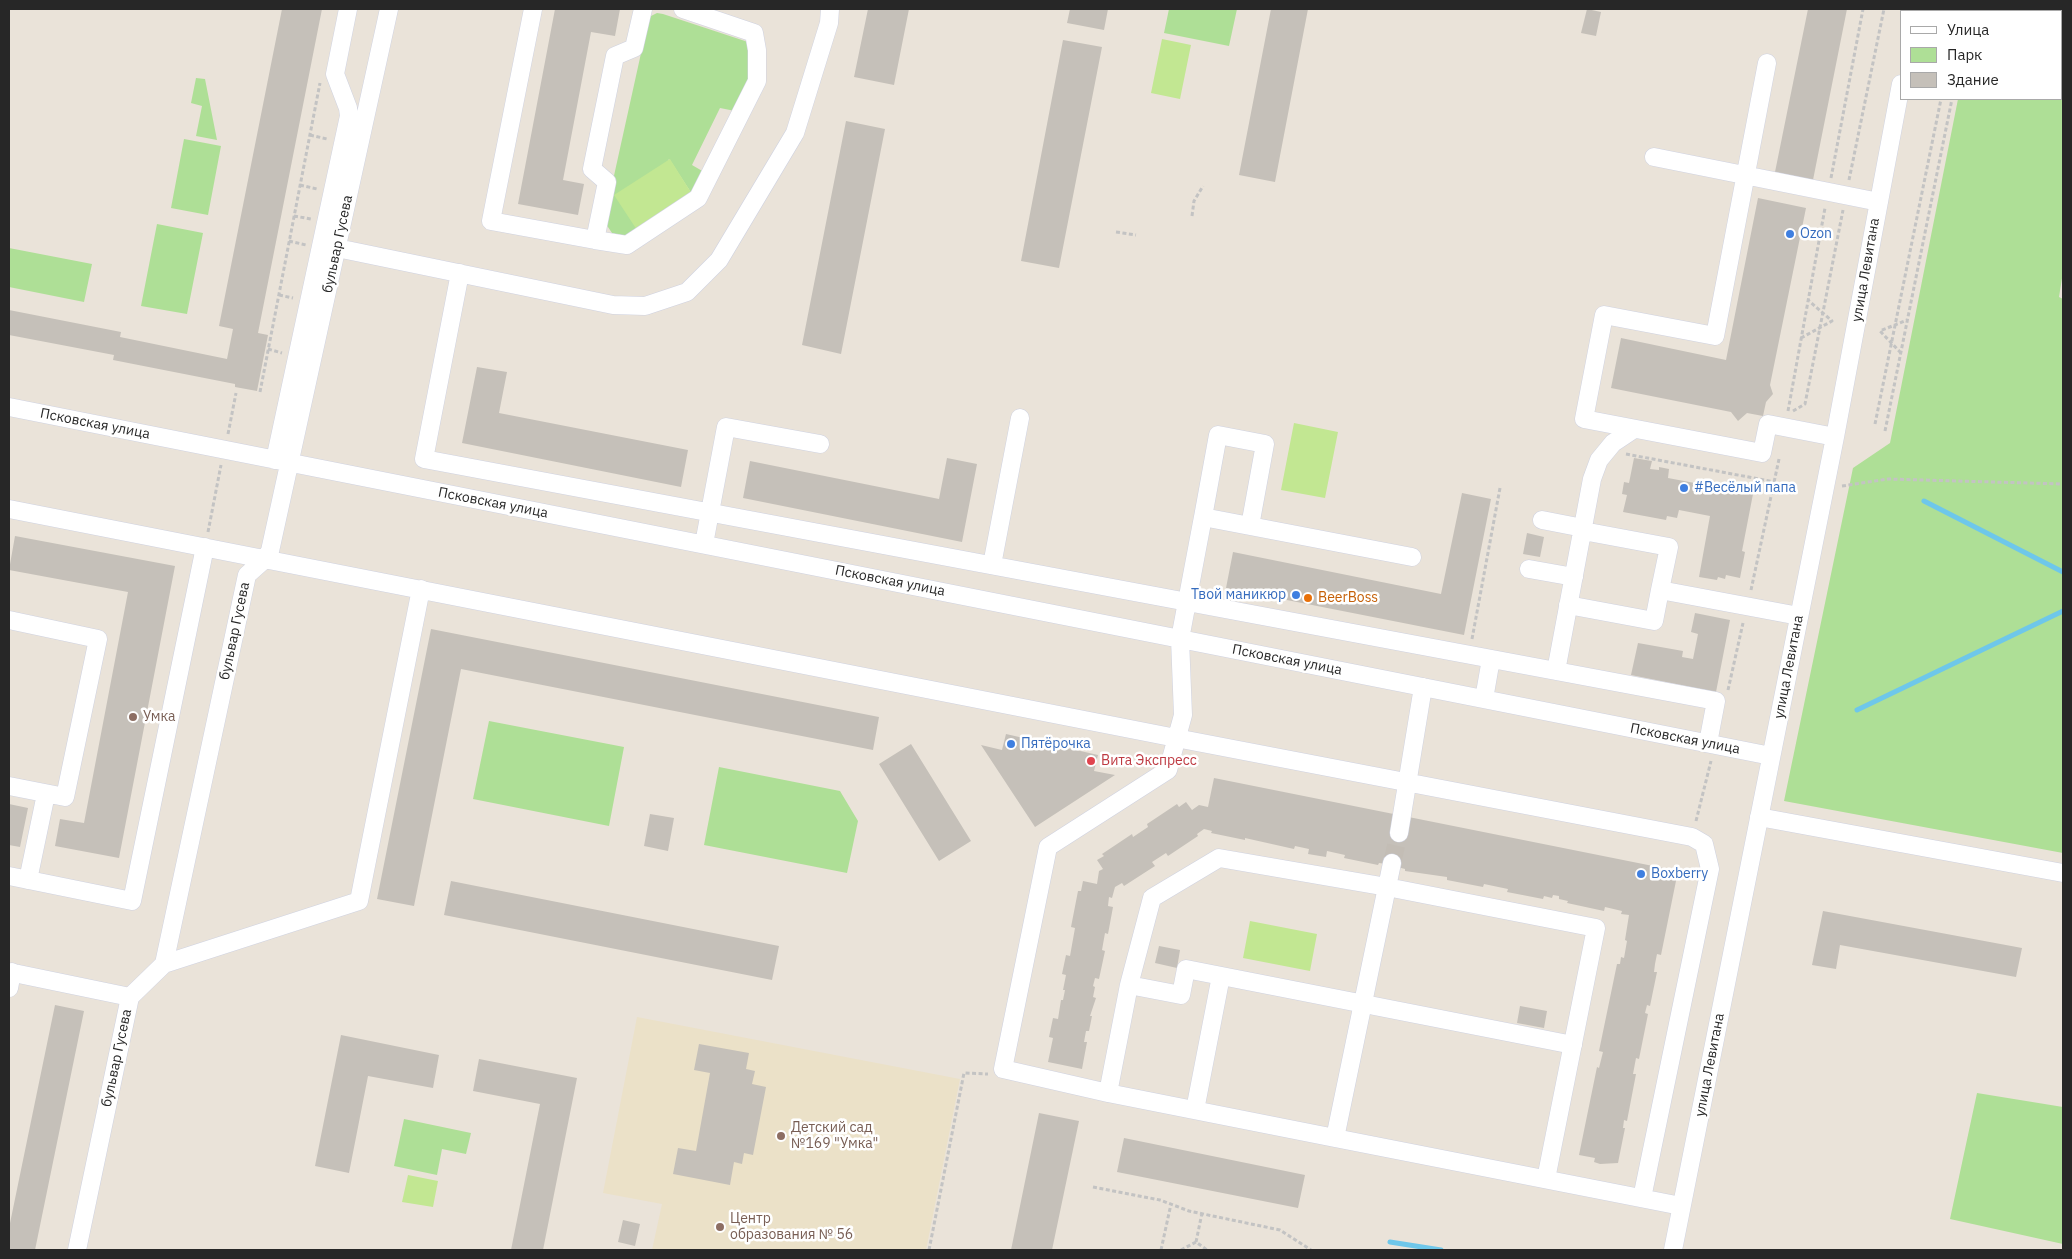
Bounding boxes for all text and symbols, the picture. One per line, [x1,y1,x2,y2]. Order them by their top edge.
legend [1900,10,2062,100]
text: Улица [1947,20,1989,39]
text: Парк [1947,45,1982,64]
text: Здание [1947,70,1999,89]
street label: бульвар Гусева [319,194,357,294]
street label: улица Левитана [1849,217,1883,323]
place label: Ozon [1800,226,1832,242]
marker: Ozon [1784,228,1796,240]
street label: Псковская улица [39,405,151,443]
place label: #Весёлый папа [1694,480,1796,496]
marker: #Весёлый папа [1678,482,1690,494]
street label: Псковская улица [437,484,549,522]
street label: Псковская улица [834,562,946,600]
street label: бульвар Гусева [216,581,254,681]
place label: Твой маникюр [1191,587,1286,603]
marker: Твой маникюр [1290,589,1302,601]
place label: BeerBoss [1318,590,1378,606]
marker: BeerBoss [1302,592,1314,604]
street label: улица Левитана [1771,614,1807,720]
street label: Псковская улица [1231,641,1343,679]
place label: Умка [143,709,176,725]
marker: Умка [127,711,139,723]
street label: Псковская улица [1629,720,1741,758]
place label: Пятёрочка [1021,736,1091,752]
marker: Пятёрочка [1005,738,1017,750]
place label: Вита Экспресс [1101,753,1197,769]
marker: Вита Экспресс [1085,755,1097,767]
place label: Boxberry [1651,866,1708,882]
marker: Boxberry [1635,868,1647,880]
street label: бульвар Гусева [98,1008,136,1108]
street label: улица Левитана [1692,1012,1728,1118]
place label: Детский сад №169 "Умка" [791,1120,878,1152]
marker: Детский сад №169 "Умка" [775,1130,787,1142]
place label: Центр образования № 56 [730,1211,853,1244]
marker: Центр образования № 56 [714,1221,726,1233]

